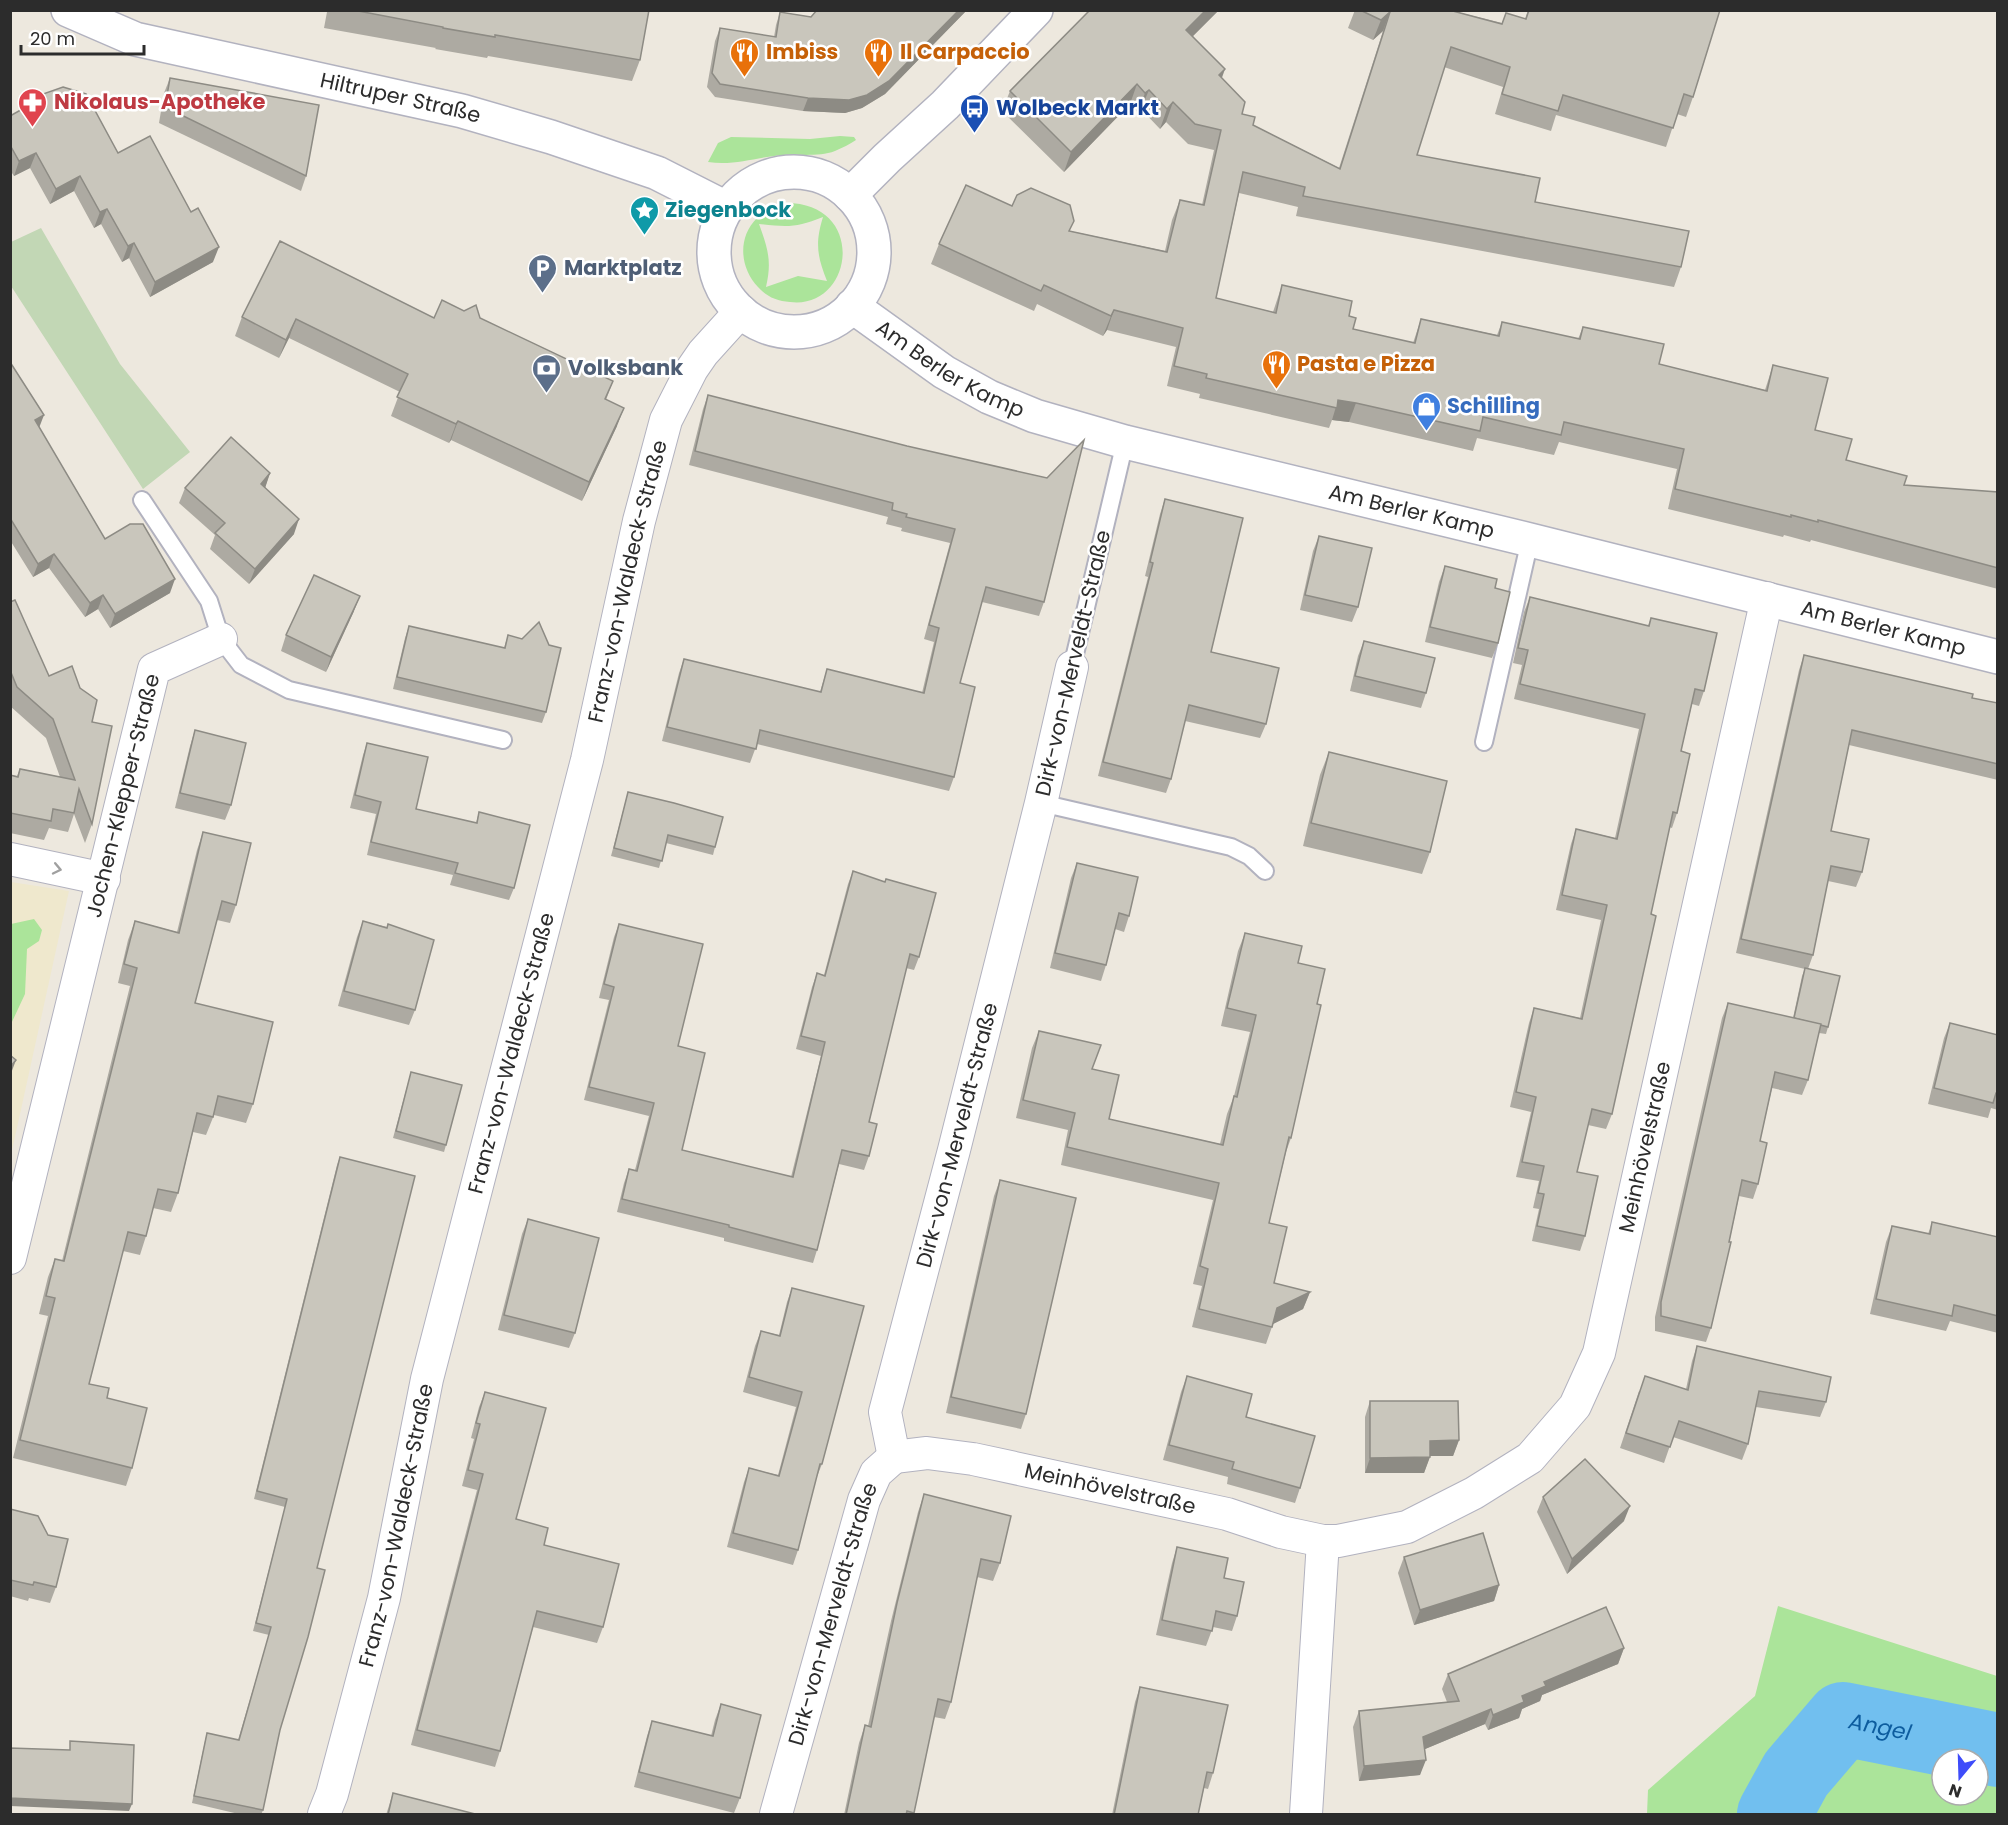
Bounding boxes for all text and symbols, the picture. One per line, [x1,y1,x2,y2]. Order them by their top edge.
scale bar [21,18,144,56]
text: 20 m [30,26,75,51]
restaurant icon: Imbiss [729,36,761,78]
restaurant icon: Il Carpaccio [863,36,895,78]
place label: Imbiss [766,37,838,66]
place label: Il Carpaccio [900,37,1030,66]
street label: Hiltruper Straße [318,65,485,130]
pharmacy icon: Nikolaus-Apotheke [17,86,49,128]
place label: Nikolaus-Apotheke [54,87,266,116]
bus stop icon: Wolbeck Markt [959,92,991,134]
place label: Wolbeck Markt [996,93,1159,122]
place icon: Ziegenbock [628,194,660,236]
place label: Ziegenbock [665,195,791,224]
parking icon: Marktplatz [527,252,559,294]
place label: Marktplatz [564,253,682,282]
street label: Am Berler Kamp [870,313,1029,424]
restaurant icon: Pasta e Pizza [1260,348,1292,390]
place label: Pasta e Pizza [1297,349,1435,378]
bank icon: Volksbank [531,352,563,394]
place label: Volksbank [568,353,683,382]
shop icon: Schilling [1410,390,1442,432]
place label: Schilling [1447,391,1540,420]
street label: Franz-von-Waldeck-Straße [581,437,674,725]
street label: Am Berler Kamp [1326,477,1497,545]
street label: Dirk-von-Merveldt-Straße [1028,527,1117,799]
street label: Am Berler Kamp [1798,593,1969,662]
street label: Jochen-Klepper-Straße [79,671,166,920]
one-way arrow [52,862,62,875]
street label: Franz-von-Waldeck-Straße [461,909,561,1197]
street label: Dirk-von-Merveldt-Straße [909,1000,1004,1271]
street label: Meinhövelstraße [1611,1058,1677,1235]
street label: Franz-von-Waldeck-Straße [351,1381,440,1670]
street label: Meinhövelstraße [1022,1456,1199,1521]
street label: Dirk-von-Merveldt-Straße [781,1477,884,1749]
water label: Angel [1845,1705,1915,1748]
north arrow [1930,1747,1990,1807]
text: N [1946,1778,1965,1804]

